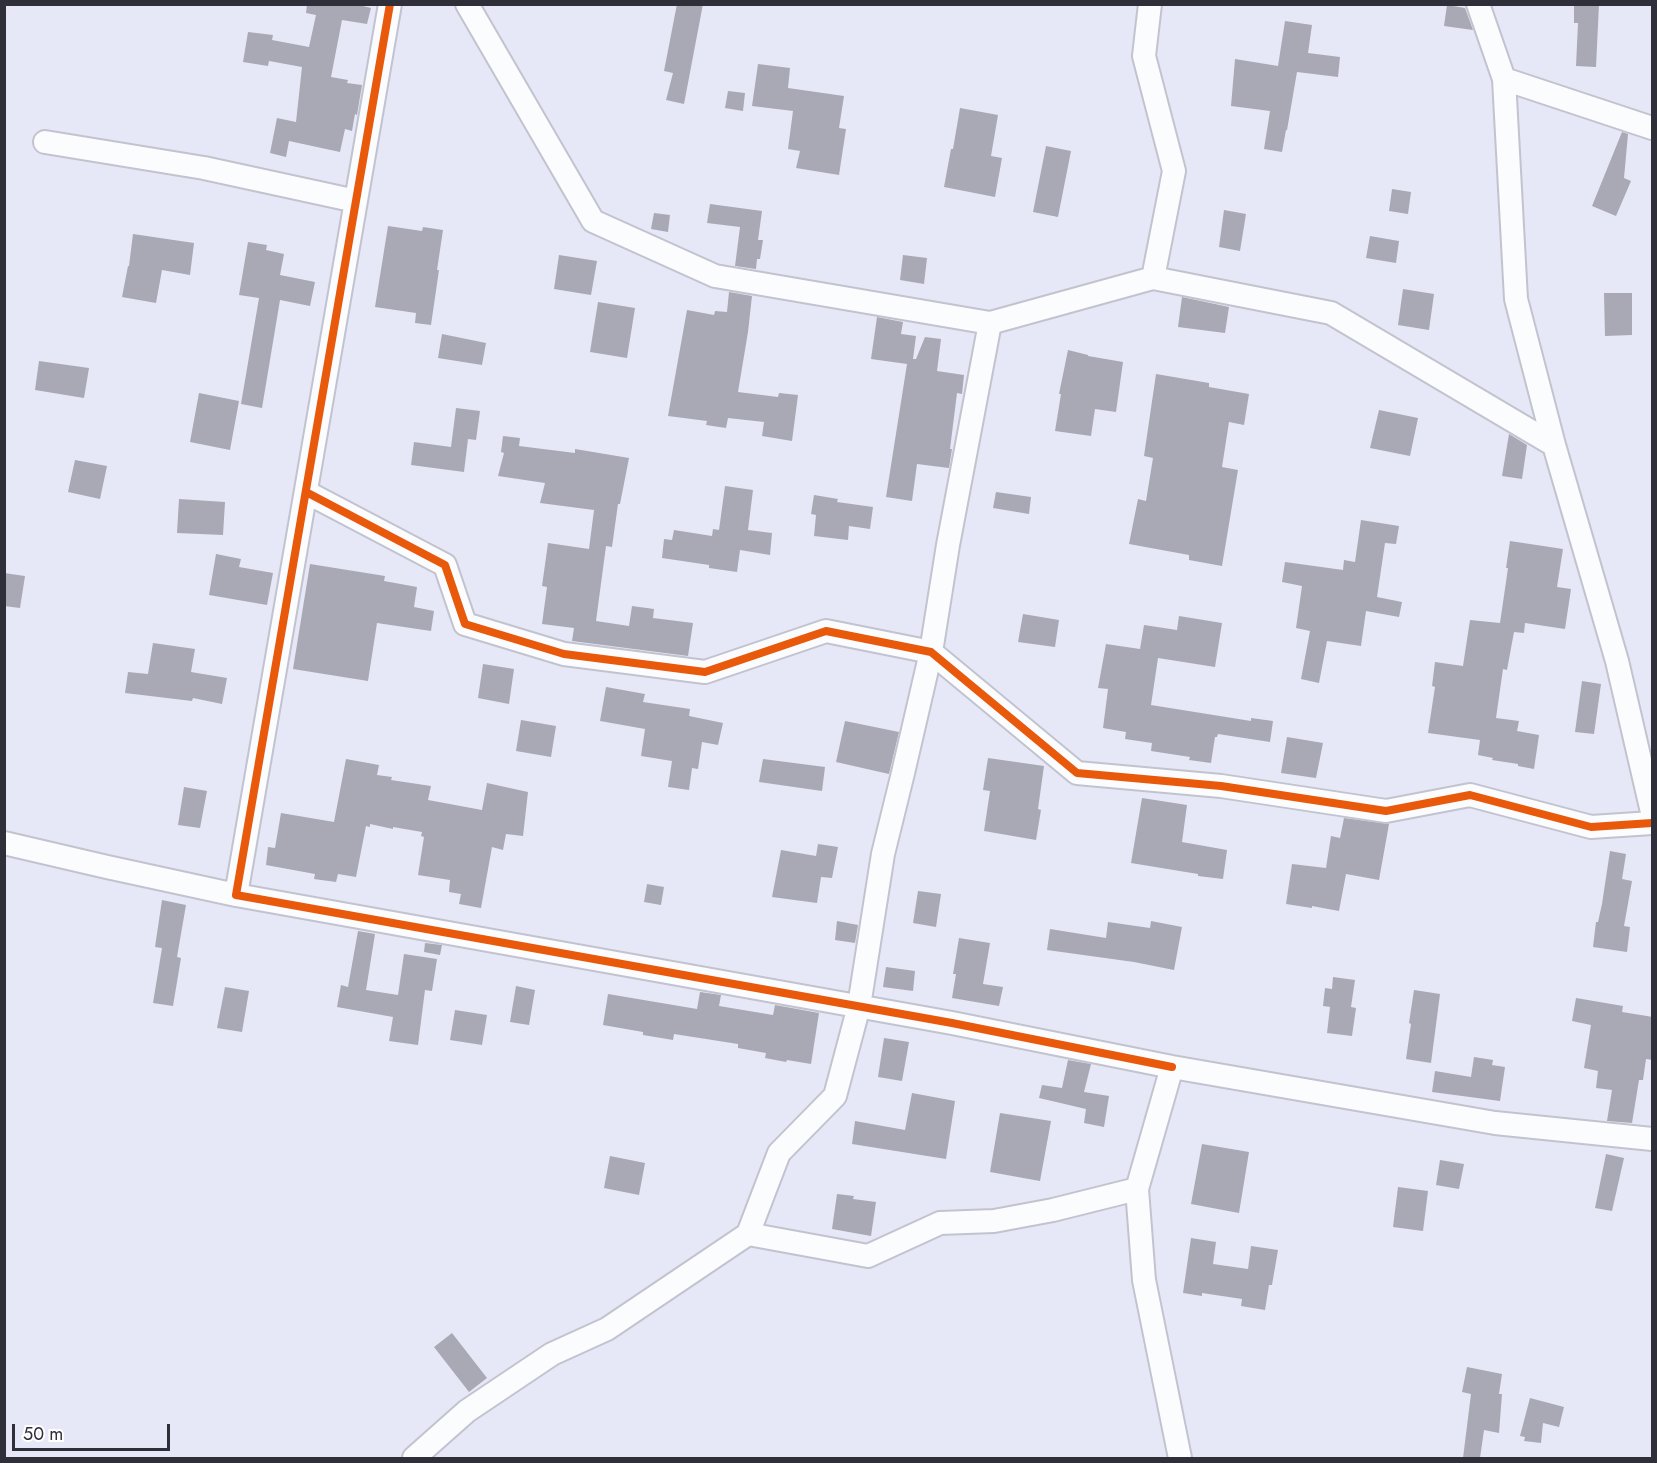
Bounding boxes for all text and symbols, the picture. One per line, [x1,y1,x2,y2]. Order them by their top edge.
scale bar [15,1412,172,1450]
text: 50 m [23,1421,63,1447]

